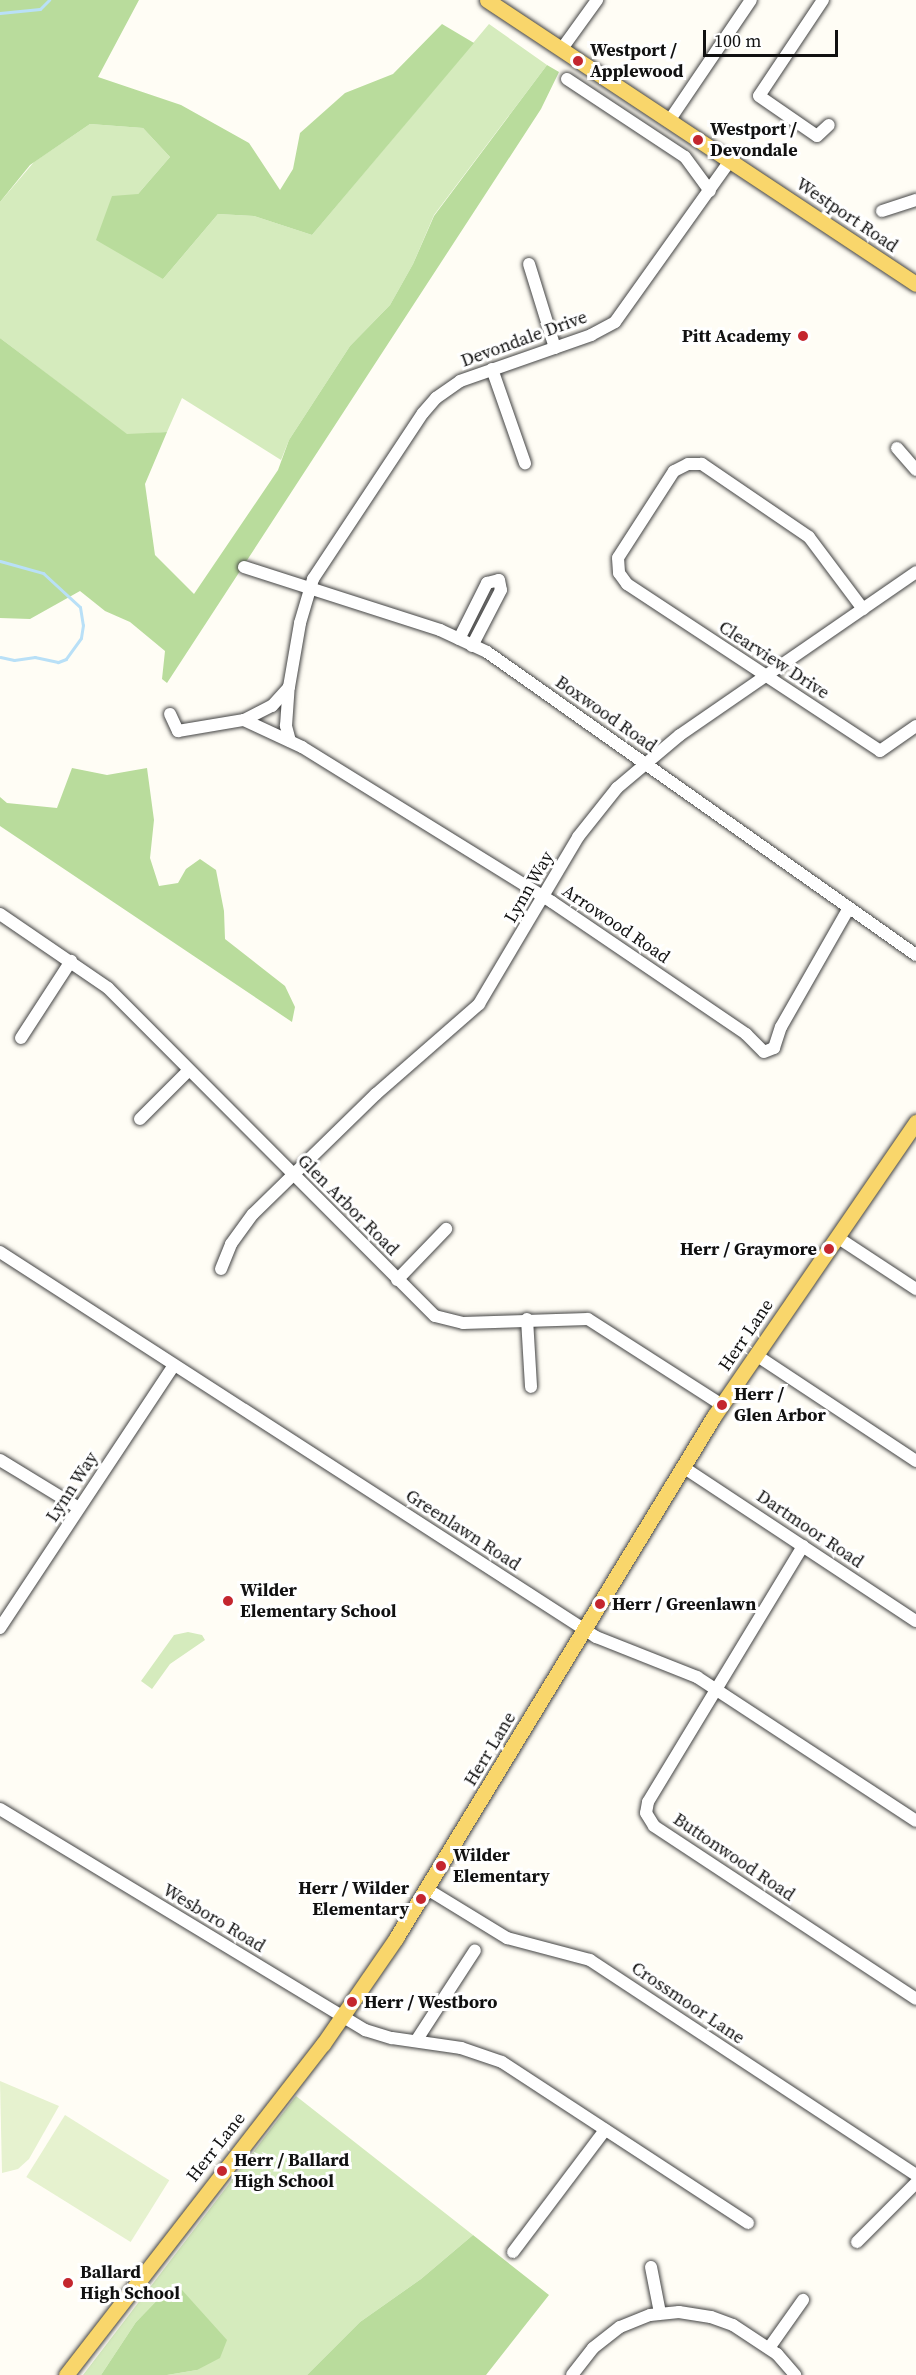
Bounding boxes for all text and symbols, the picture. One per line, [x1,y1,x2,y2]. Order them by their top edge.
scale bar [706,18,841,56]
text: 100 m [714,28,761,53]
place label: Westport / Applewood [590,40,684,82]
marker: Westport / Applewood [571,54,585,68]
place label: Westport / Devondale [710,119,798,162]
marker: Westport / Devondale [691,133,705,147]
street label: Westport Road [792,173,902,257]
street label: Devondale Drive [458,306,590,372]
place label: Pitt Academy [682,325,791,347]
marker: Pitt Academy [796,329,810,343]
street label: Clearview Drive [715,616,833,704]
street label: Boxwood Road [551,671,661,757]
street label: Lynn Way [500,847,558,927]
street label: Arrowood Road [558,880,674,968]
street label: Glen Arbor Road [293,1150,403,1260]
place label: Herr / Graymore [680,1238,817,1260]
marker: Herr / Graymore [822,1242,836,1256]
street label: Herr Lane [714,1295,778,1375]
place label: Herr / Glen Arbor [734,1384,826,1426]
marker: Herr / Glen Arbor [715,1398,729,1412]
street label: Lynn Way [41,1448,103,1526]
street label: Greenlawn Road [402,1485,524,1575]
street label: Dartmoor Road [752,1485,868,1573]
place label: Wilder Elementary School [240,1580,397,1622]
place label: Herr / Greenlawn [612,1593,756,1615]
marker: Wilder Elementary School [221,1594,235,1608]
marker: Herr / Greenlawn [593,1597,607,1611]
street label: Herr Lane [460,1708,520,1790]
street label: Buttonwood Road [669,1808,799,1906]
place label: Wilder Elementary [453,1845,550,1888]
marker: Wilder Elementary [434,1859,448,1873]
place label: Herr / Wilder Elementary [298,1878,409,1920]
street label: Wesboro Road [159,1879,269,1957]
marker: Herr / Wilder Elementary [414,1892,428,1906]
street label: Crossmoor Lane [627,1957,749,2049]
place label: Herr / Westboro [364,1991,498,2013]
marker: Herr / Westboro [345,1995,359,2009]
street label: Herr Lane [182,2108,250,2186]
place label: Herr / Ballard High School [234,2150,349,2192]
marker: Herr / Ballard High School [215,2164,229,2178]
place label: Ballard High School [80,2262,180,2304]
marker: Ballard High School [61,2276,75,2290]

